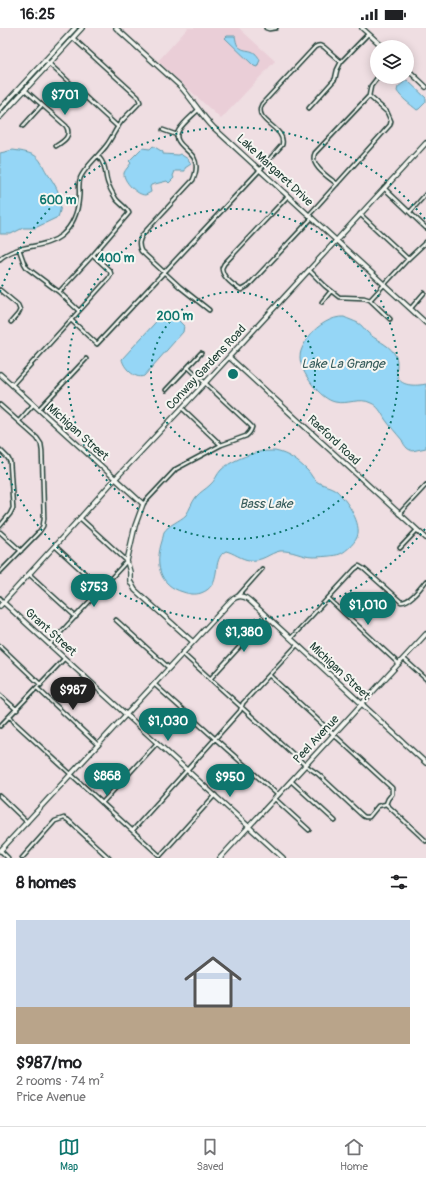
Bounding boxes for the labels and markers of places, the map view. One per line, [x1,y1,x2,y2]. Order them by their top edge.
pin: $701 [41,82,89,116]
centre of rings [226,367,240,381]
pin: $753 [70,574,118,608]
pin: $1,010 [335,592,401,626]
pin: $1,380 [211,619,277,653]
pin: $987 [49,677,97,711]
pin: $1,030 [135,708,201,742]
pin: $868 [83,763,131,797]
pin: $950 [206,764,254,798]

